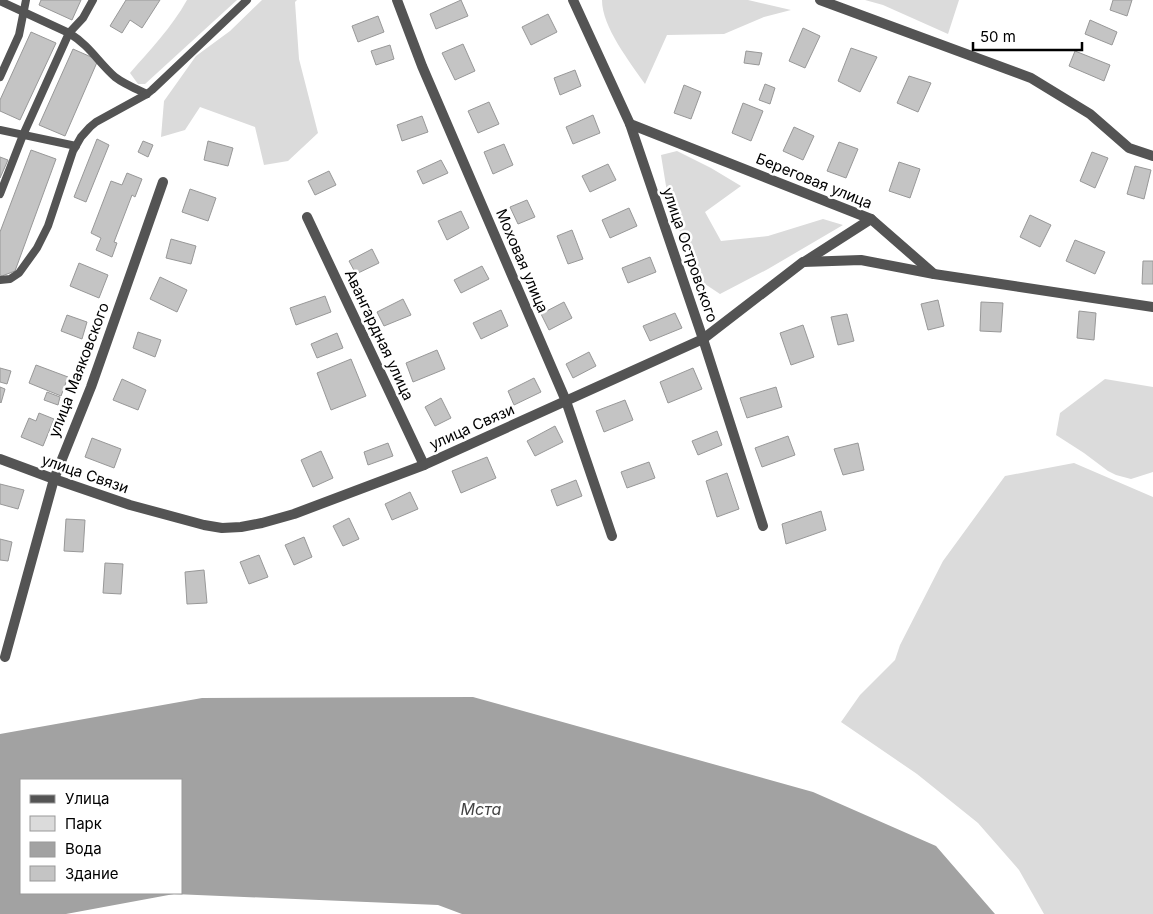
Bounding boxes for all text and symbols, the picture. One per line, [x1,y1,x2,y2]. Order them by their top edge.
scale bar [973,20,1082,52]
text: 50 m [980,27,1016,46]
street label: Береговая улица [753,149,875,213]
street label: улица Островского [658,185,722,325]
street label: Моховая улица [492,206,553,316]
street label: Авангардная улица [341,266,418,403]
street label: улица Маяковского [44,300,113,440]
street label: улица Связи [426,399,517,454]
street label: улица Связи [39,450,131,497]
legend [20,779,182,894]
text: Улица [65,789,109,808]
water label: Мста [461,799,502,819]
text: Парк [65,814,102,833]
text: Вода [65,839,102,858]
text: Здание [65,864,119,883]

